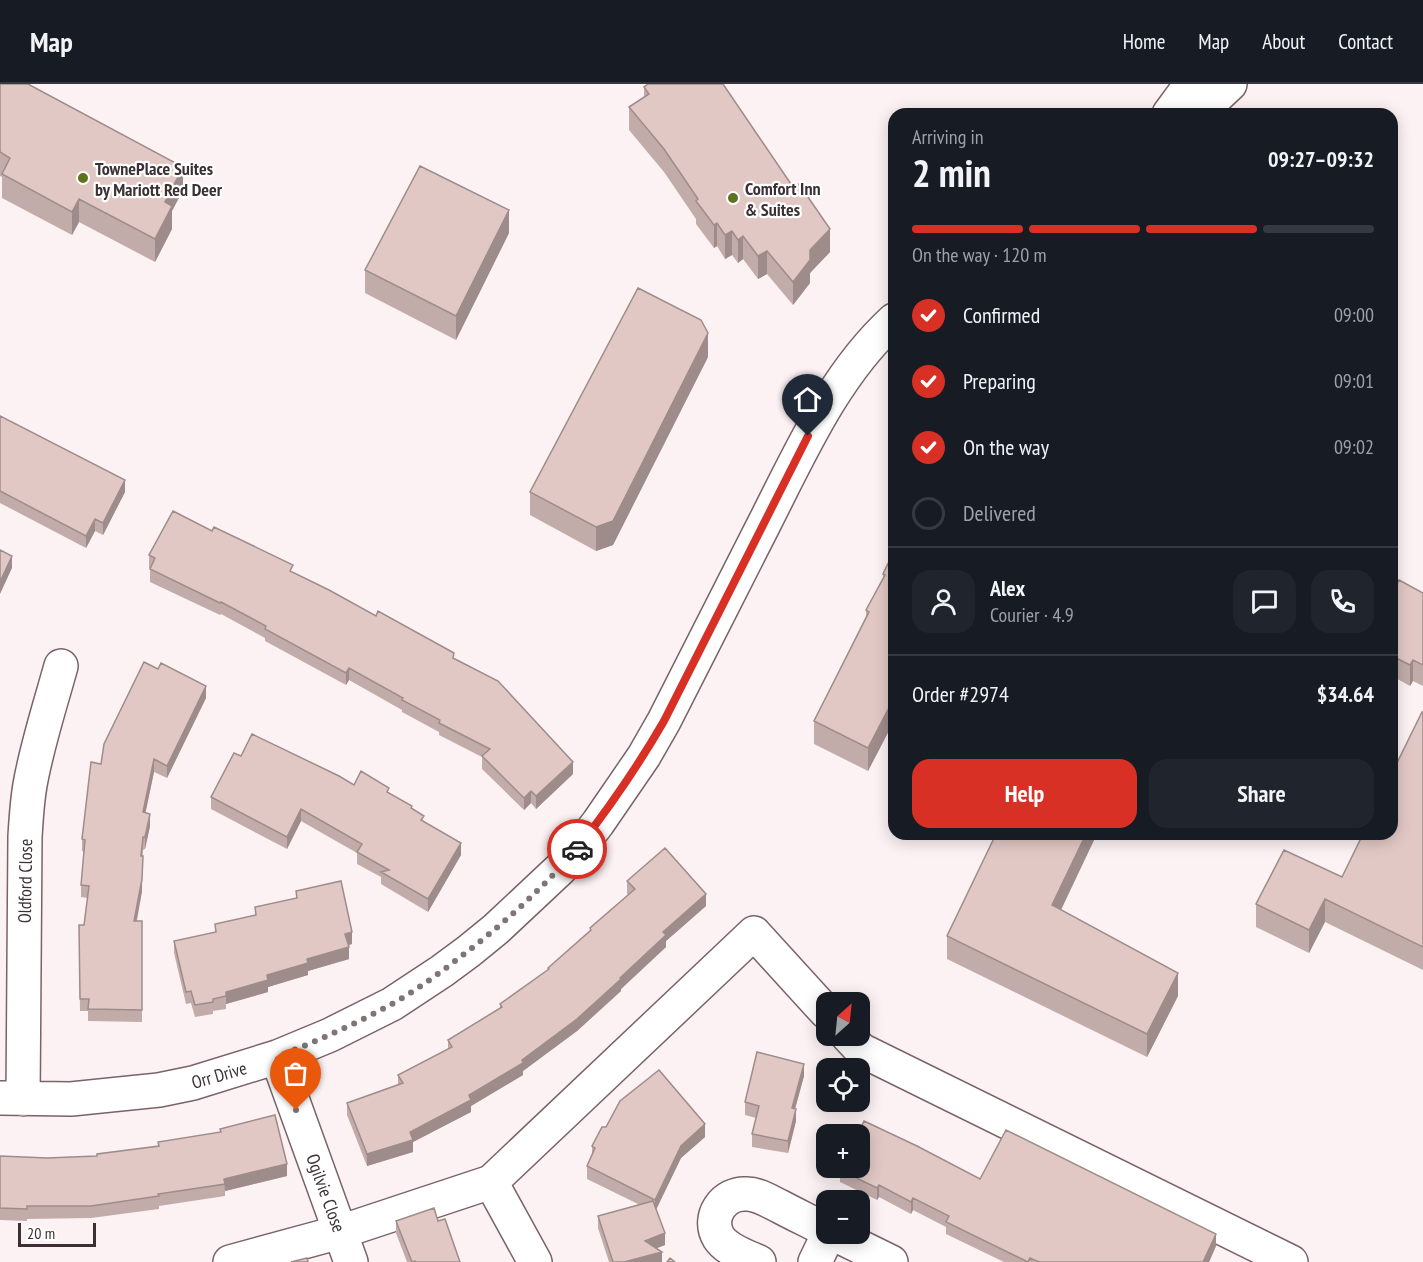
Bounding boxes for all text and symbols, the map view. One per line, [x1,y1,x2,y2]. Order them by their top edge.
text: Map [30,23,73,60]
text: Home [1123,28,1165,55]
text: Map [1198,28,1229,55]
text: About [1262,28,1305,55]
text: Contact [1338,28,1393,55]
text: Arriving in [912,124,984,150]
text: 09:27–09:32 [1268,145,1374,173]
text: 2 min [912,147,991,198]
place label: TownePlace Suites by Mariott Red Deer [95,157,223,201]
marker: TownePlace Suites by Mariott Red Deer [76,171,90,185]
place label: Comfort Inn & Suites [745,177,821,221]
marker: Comfort Inn & Suites [726,191,740,205]
text: On the way · 120 m [912,242,1047,268]
icon: check [912,299,945,332]
text: Confirmed [963,301,1040,329]
text: 09:00 [1334,302,1374,328]
icon: check [912,365,945,398]
text: Preparing [963,367,1036,395]
text: 09:01 [1334,368,1374,394]
pin [782,374,833,436]
icon: home [791,383,824,416]
icon: check [912,431,945,464]
text: On the way [963,433,1049,461]
text: 09:02 [1334,434,1374,460]
text: Delivered [963,499,1036,527]
button: person [912,570,975,633]
button: chat [1233,570,1296,633]
button: phone [1311,570,1374,633]
text: Alex [990,574,1025,602]
text: Courier · 4.9 [990,602,1074,628]
text: Order #2974 [912,680,1009,708]
text: $34.64 [1317,680,1374,708]
button: Help [912,759,1137,828]
button: Share [1149,759,1374,828]
courier [547,819,607,879]
icon: car [561,833,594,866]
street label: Oldford Close [13,839,37,923]
north arrow [816,992,870,1046]
map controls [816,992,870,1244]
pin [270,1048,321,1110]
street label: Orr Drive [189,1056,249,1094]
icon: bag [279,1057,312,1090]
button: locate [816,1058,870,1112]
button: + [816,1124,870,1178]
street label: Ogilvie Close [301,1151,351,1235]
button: − [816,1190,870,1244]
scale bar [18,1220,96,1248]
text: 20 m [27,1223,55,1243]

